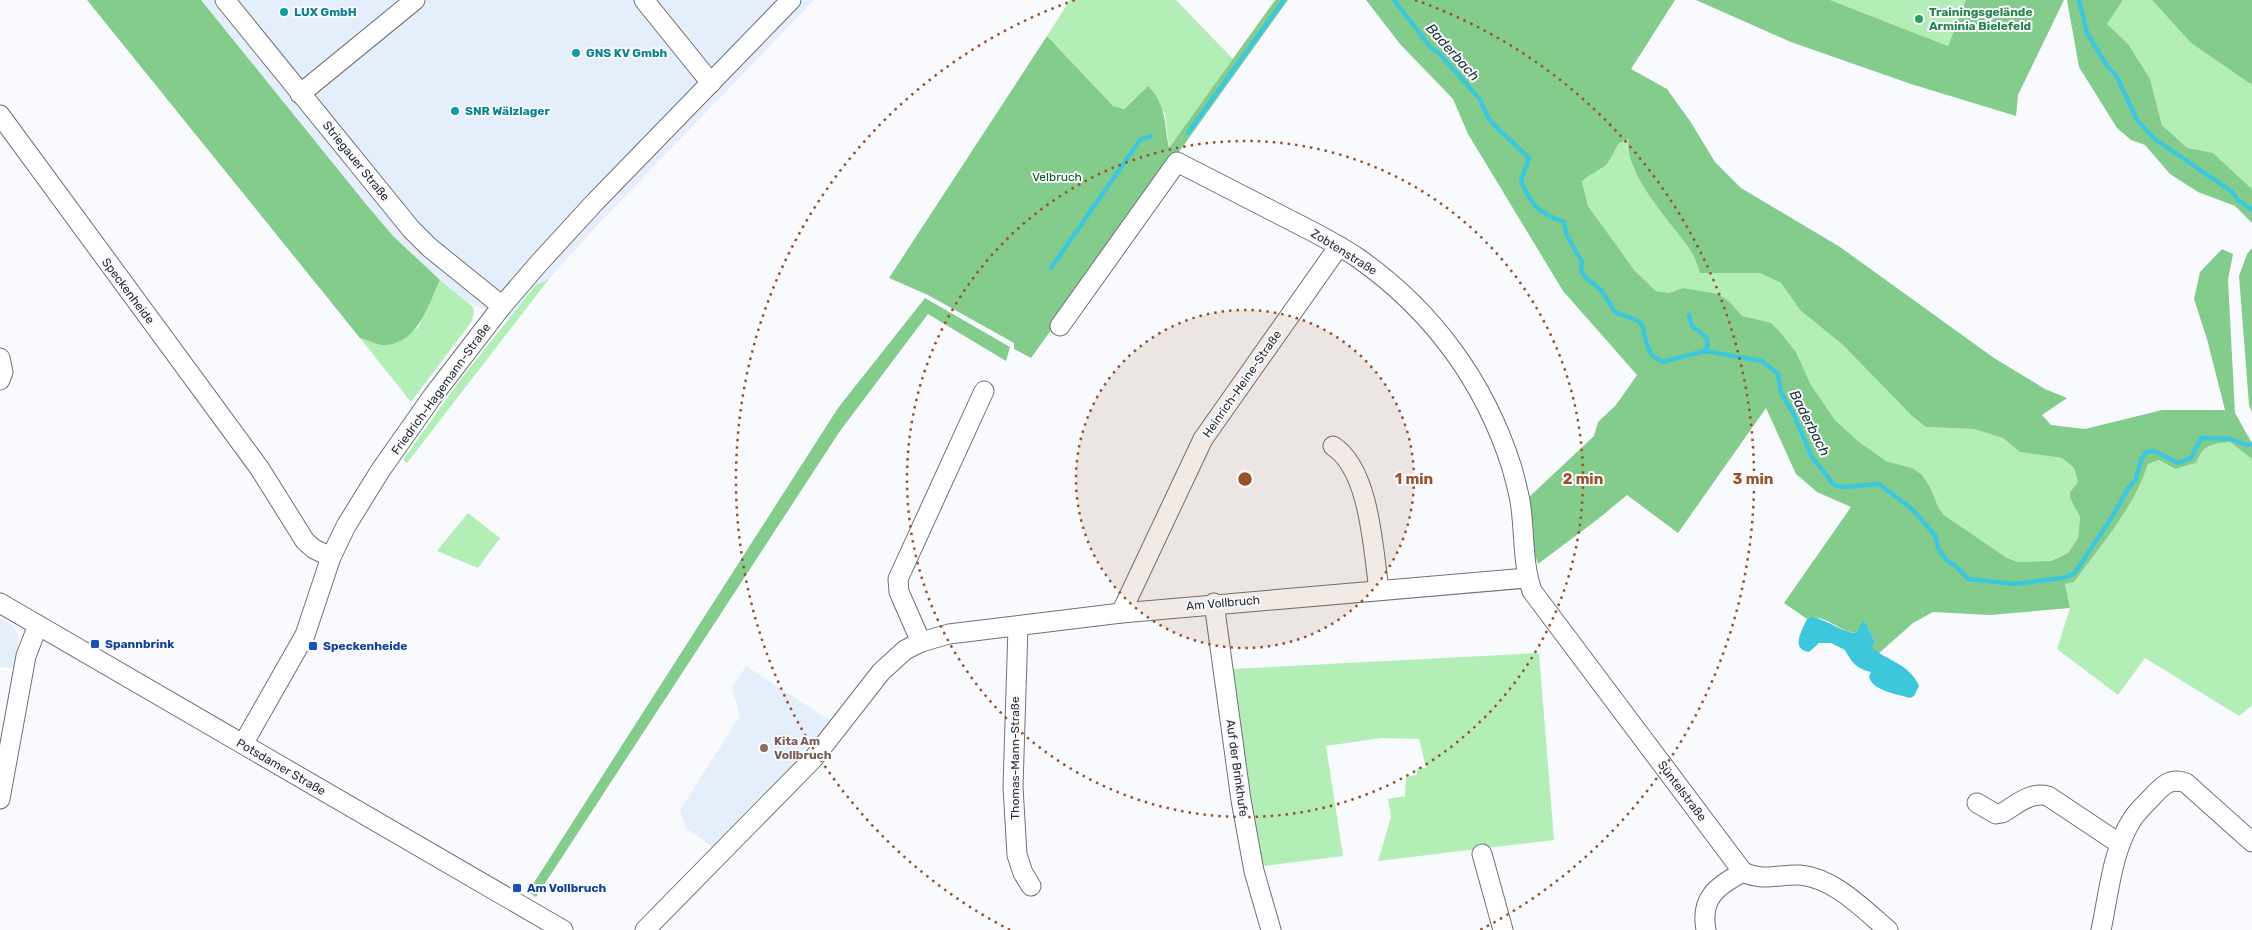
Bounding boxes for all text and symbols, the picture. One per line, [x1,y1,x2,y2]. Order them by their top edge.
place label: LUX GmbH [294,5,357,19]
place label: Trainingsgelände Arminia Bielefeld [1929,5,2033,33]
marker: LUX GmbH [278,6,290,18]
marker: Trainingsgelände Arminia Bielefeld [1913,13,1925,25]
water label: Baderbach [1422,20,1483,85]
place label: GNS KV Gmbh [586,46,668,60]
marker: GNS KV Gmbh [570,47,582,59]
place label: SNR Wälzlager [465,104,550,118]
marker: SNR Wälzlager [449,105,461,117]
street label: Striegauer Straße [320,118,393,204]
park label: Velbruch [1032,170,1082,184]
street label: Zobtenstraße [1308,226,1380,278]
street label: Speckenheide [99,255,157,327]
street label: Friedrich-Hagemann-Straße [389,320,494,457]
street label: Heinrich-Heine-Straße [1200,328,1284,440]
water label: Baderbach [1786,387,1833,459]
centre of rings [1236,470,1254,488]
text: 1 min [1395,470,1433,488]
text: 2 min [1563,470,1603,488]
text: 3 min [1733,470,1773,488]
street label: Am Vollbruch [1185,593,1261,613]
place label: Spannbrink [105,637,174,651]
marker: Spannbrink [89,638,101,650]
place label: Speckenheide [323,639,407,653]
marker: Speckenheide [307,640,319,652]
street label: Thomas-Mann-Straße [1008,696,1022,820]
street label: Auf der Brinkhufe [1223,718,1251,818]
place label: Kita Am Vollbruch [774,734,832,762]
street label: Potsdamer Straße [234,736,328,798]
marker: Kita Am Vollbruch [758,742,770,754]
street label: Süntelstraße [1655,758,1709,824]
place label: Am Vollbruch [527,881,606,895]
marker: Am Vollbruch [511,882,523,894]

